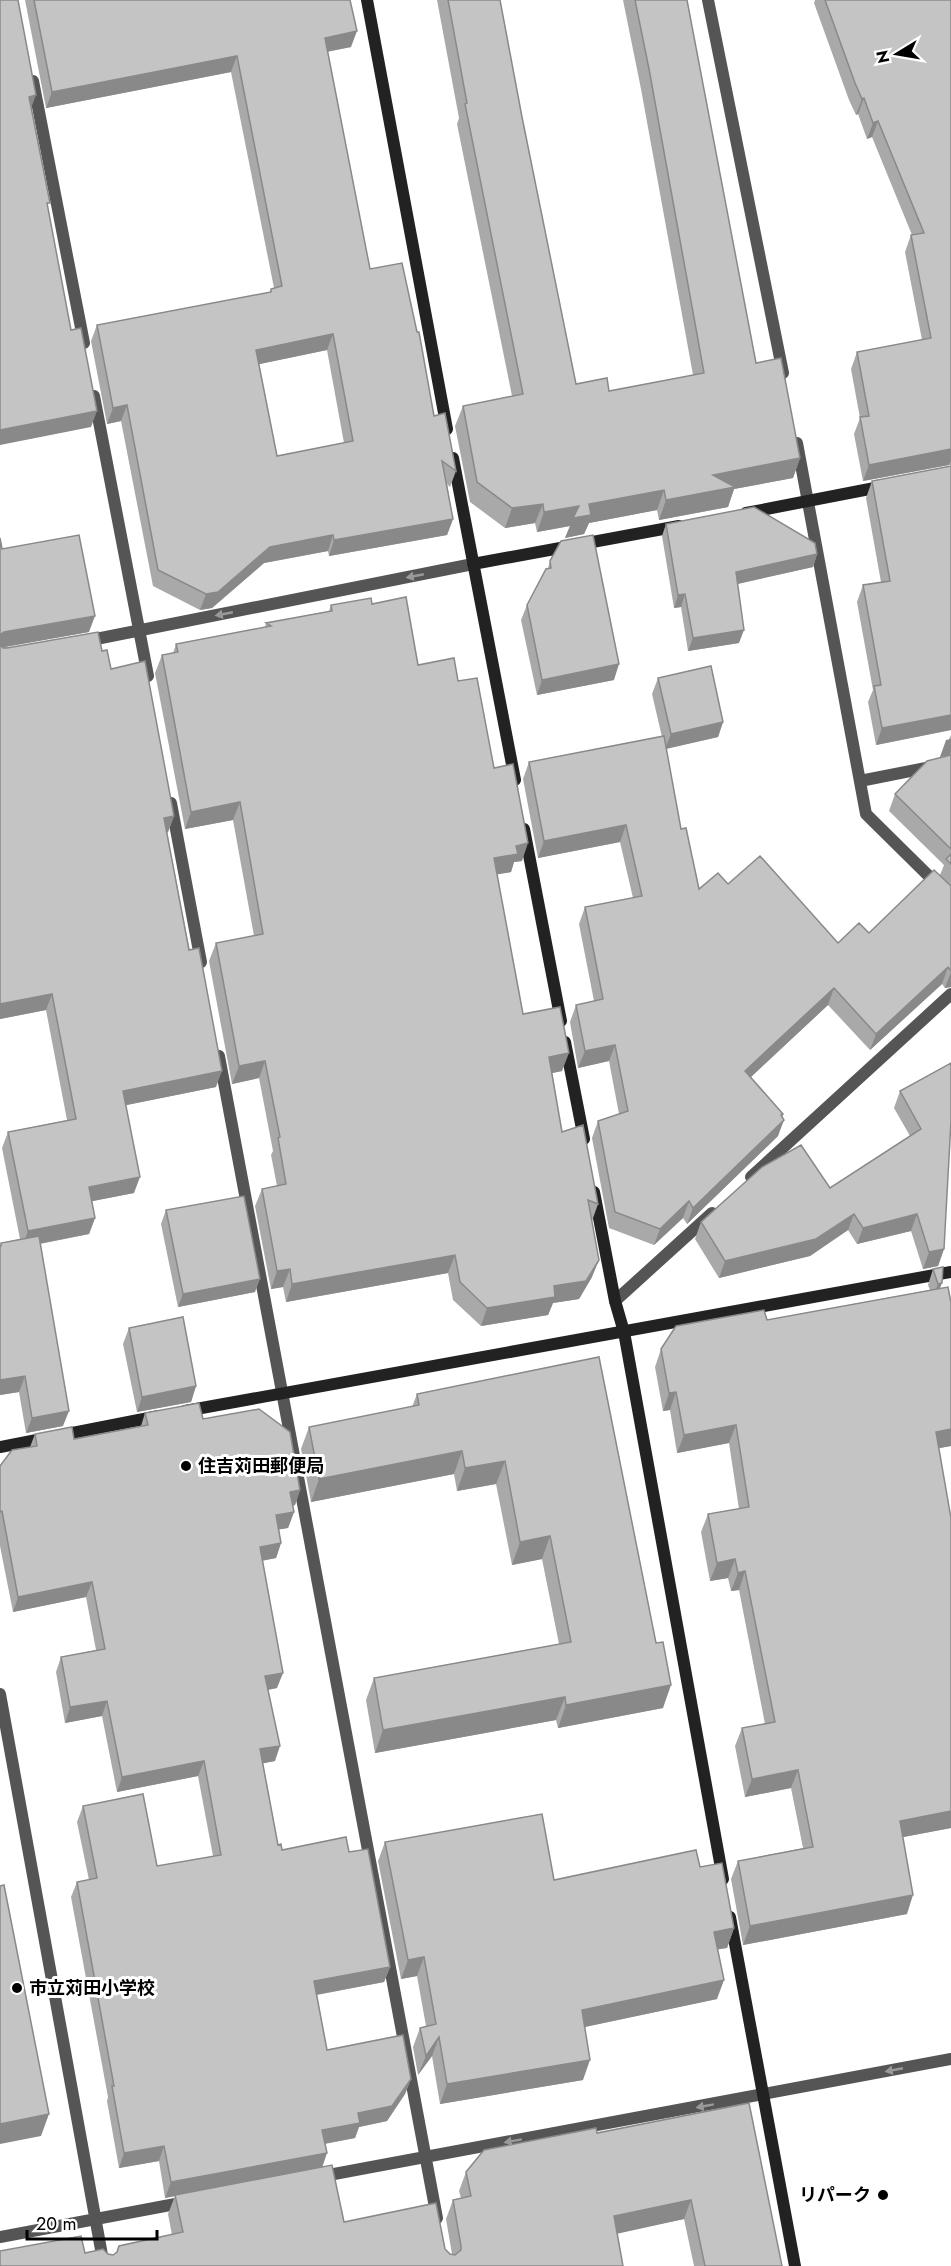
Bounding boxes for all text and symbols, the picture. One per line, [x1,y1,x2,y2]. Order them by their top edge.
north arrow [867,24,927,84]
text: N [870,48,895,65]
one-way arrow [406,572,425,581]
one-way arrow [215,610,234,619]
place label: 住吉苅田郵便局 [198,1453,324,1479]
marker: 住吉苅田郵便局 [179,1459,193,1473]
place label: 市立苅田小学校 [29,1975,155,2001]
marker: 市立苅田小学校 [10,1981,24,1995]
one-way arrow [884,2066,903,2075]
one-way arrow [695,2102,714,2111]
one-way arrow [503,2137,522,2146]
place label: リパーク [799,2182,871,2208]
marker: リパーク [876,2188,890,2202]
scale bar [27,2203,158,2241]
text: 20 m [36,2211,76,2237]

